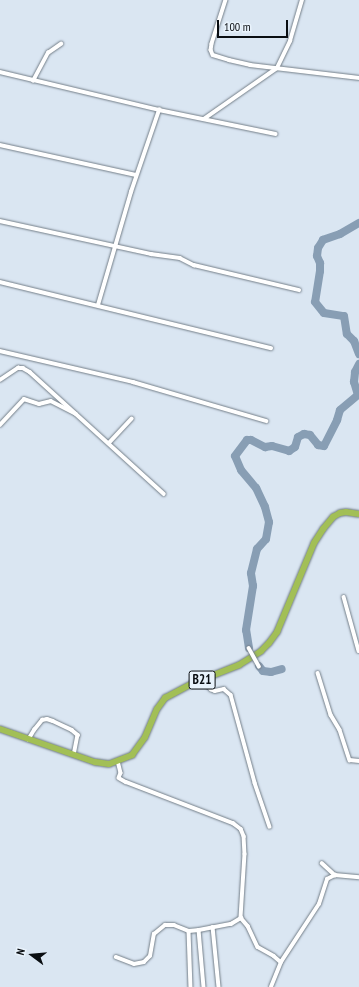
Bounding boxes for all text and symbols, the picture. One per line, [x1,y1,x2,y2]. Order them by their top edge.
scale bar [219,12,290,38]
text: 100 m [224,19,251,34]
road number: B21 [188,669,216,691]
north arrow [12,935,52,975]
text: N [13,947,28,956]

